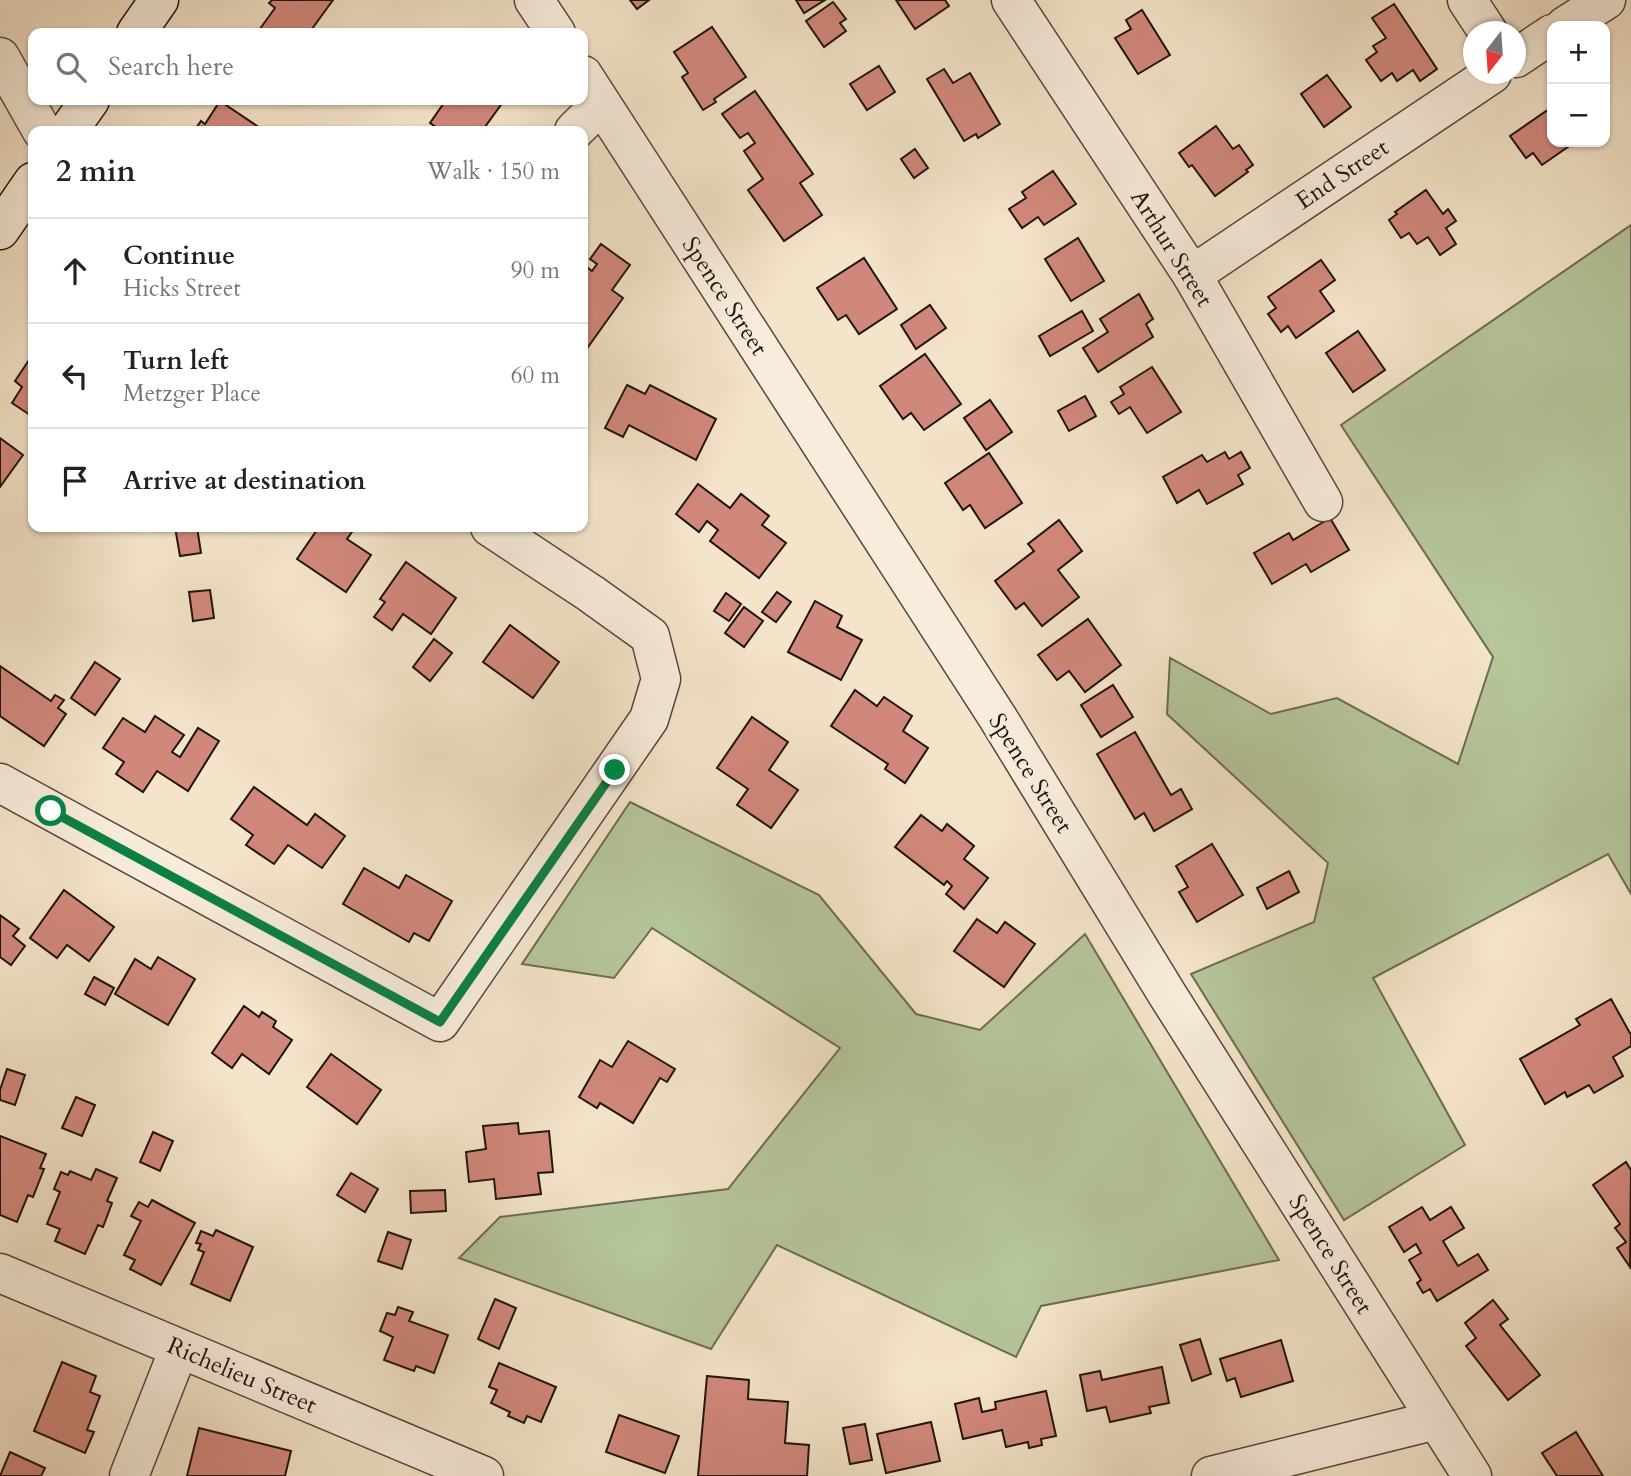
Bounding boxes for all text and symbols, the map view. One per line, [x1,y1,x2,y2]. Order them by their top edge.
north arrow [1463,21,1526,84]
map controls [1547,21,1610,147]
button: + [1547,21,1610,84]
search box [28,28,588,105]
icon: search [52,48,90,86]
text: Search here [108,49,234,84]
button: − [1547,84,1610,147]
street label: End Street [1289,131,1396,218]
text: 2 min [56,151,136,192]
text: Walk · 150 m [427,156,560,187]
street label: Arthur Street [1122,183,1221,314]
street label: Spence Street [674,231,776,362]
text: Continue [123,238,235,273]
icon: ahead [56,252,94,290]
text: 90 m [511,255,560,286]
text: Hicks Street [123,273,241,304]
text: Turn left [123,343,228,378]
icon: left [56,357,94,395]
text: 60 m [511,360,560,391]
text: Metzger Place [123,378,261,409]
icon: arrive [56,462,94,500]
text: Arrive at destination [123,463,366,498]
street label: Spence Street [981,707,1081,840]
route end [599,754,630,785]
route start [35,795,66,826]
street label: Spence Street [1281,1188,1381,1321]
street label: Richelieu Street [162,1329,322,1422]

